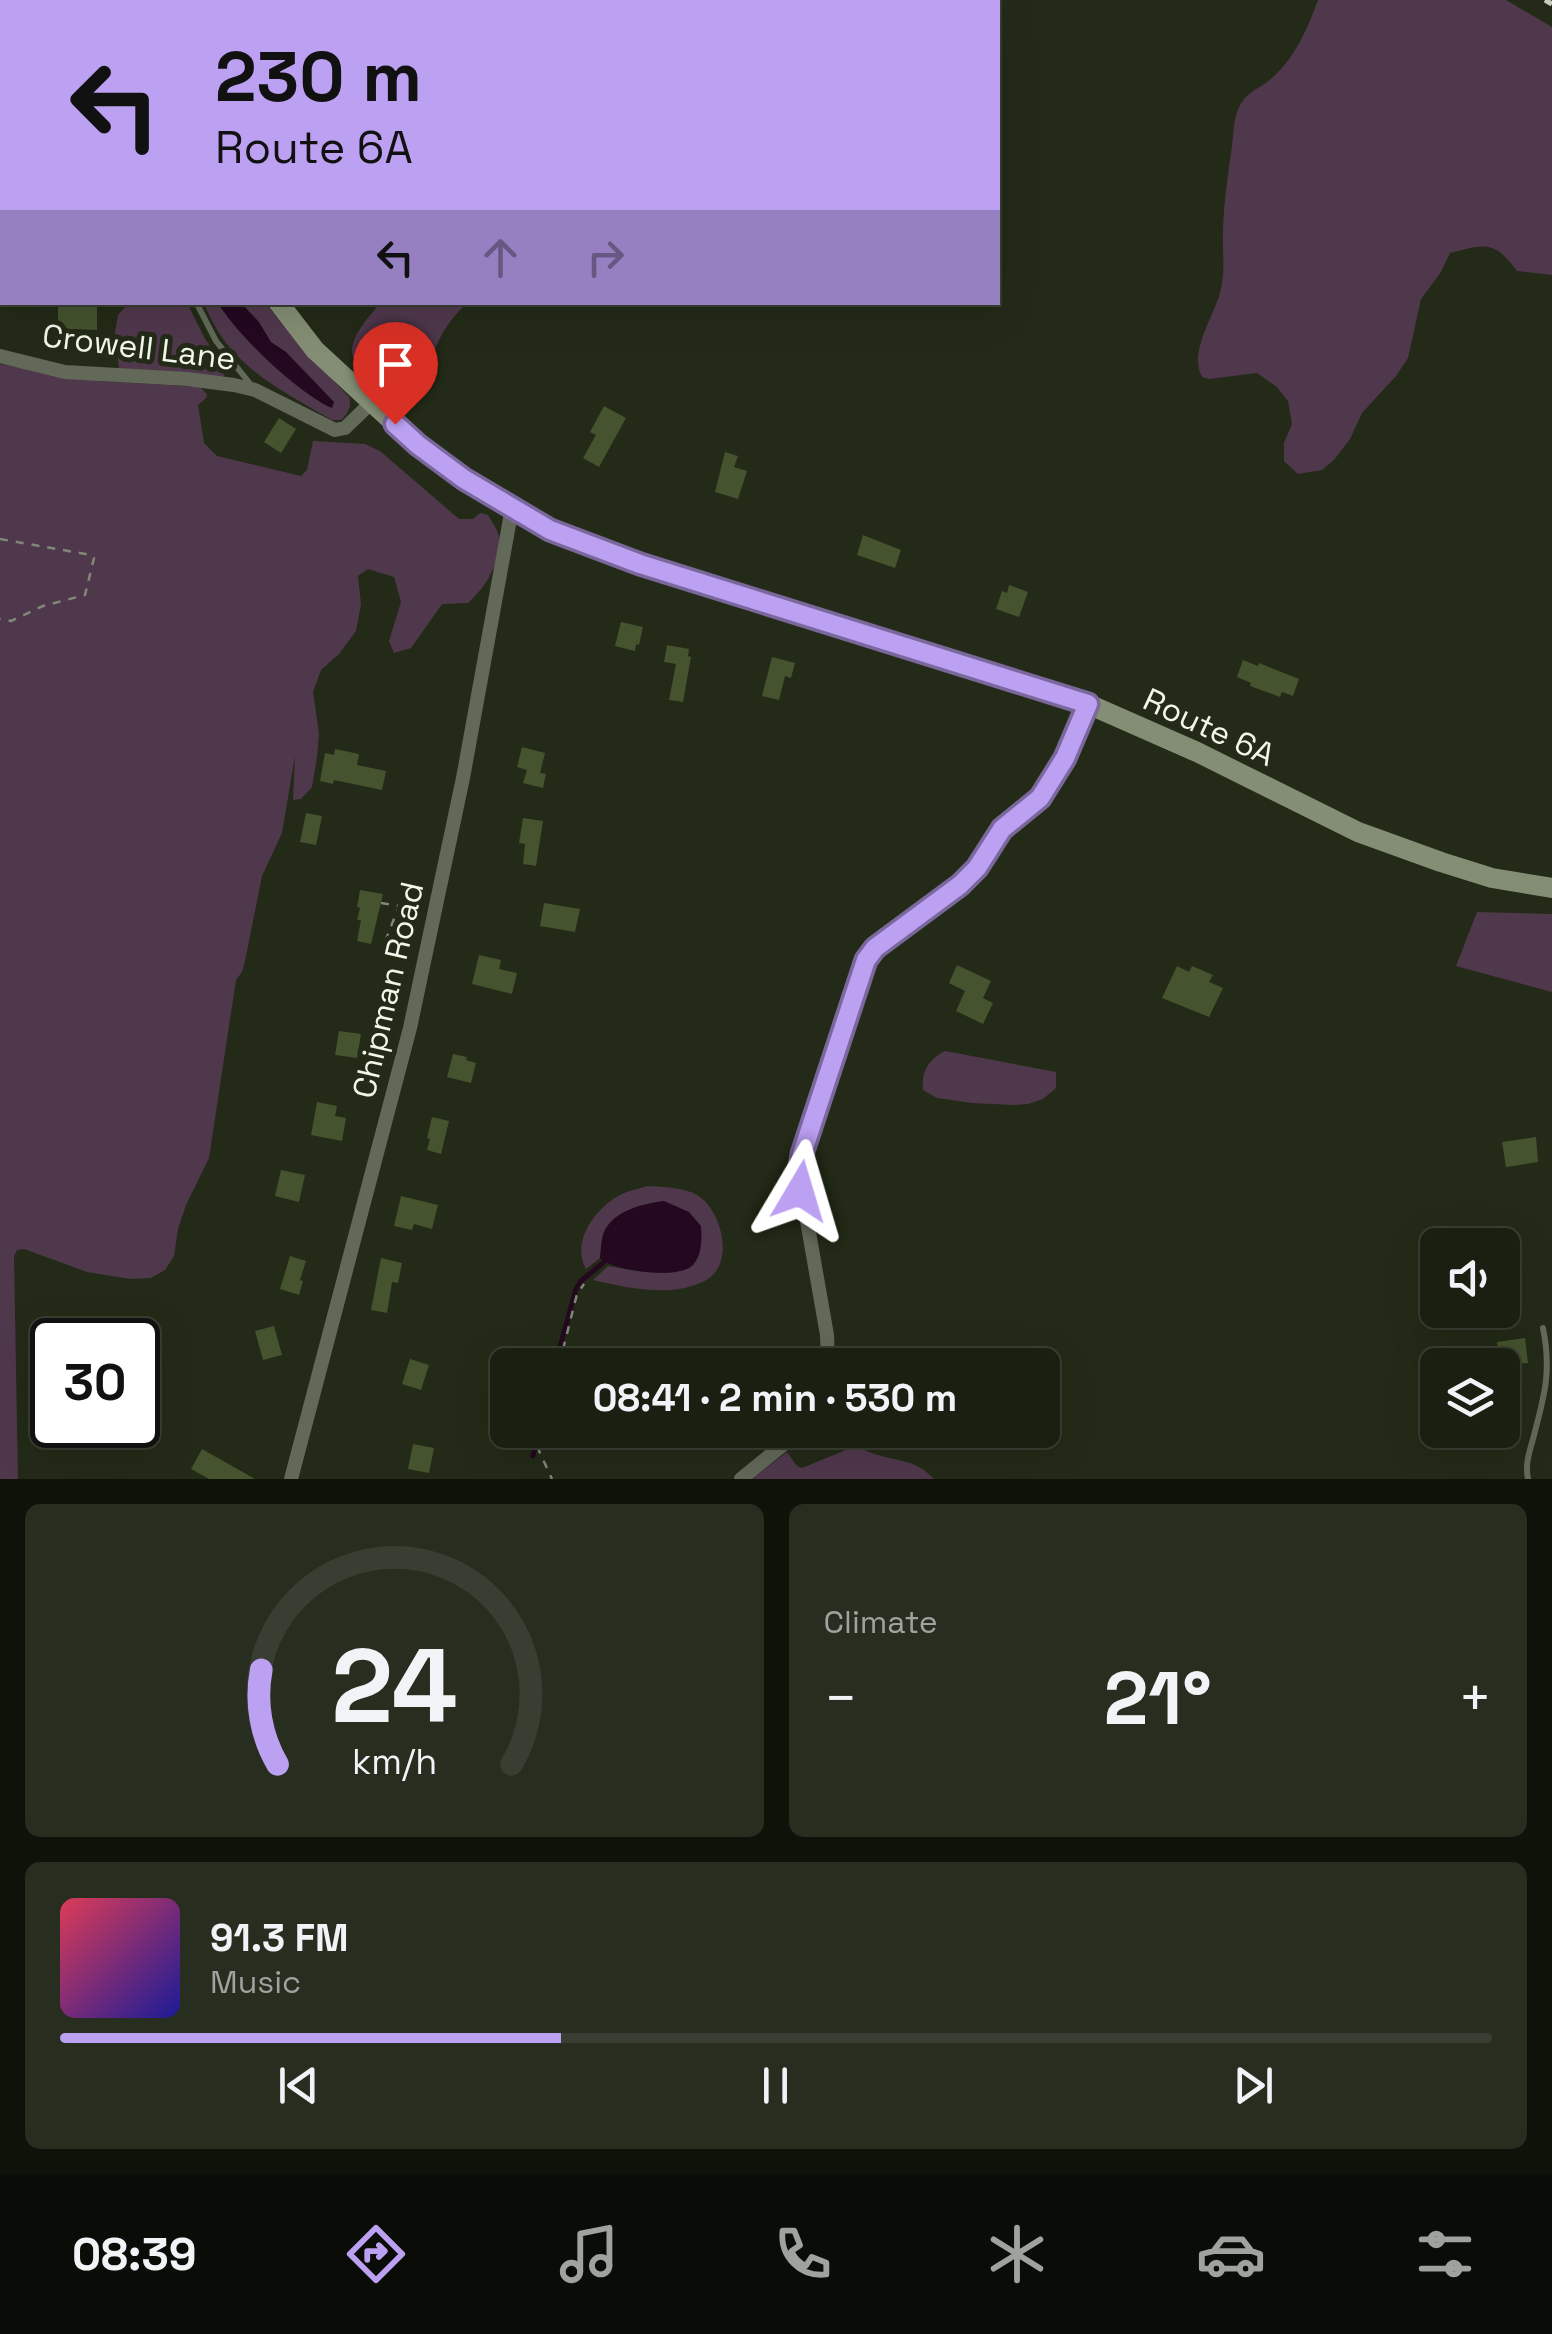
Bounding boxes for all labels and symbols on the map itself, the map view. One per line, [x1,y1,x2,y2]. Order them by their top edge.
street label: Crowell Lane [40,315,238,379]
pin [353,322,438,425]
street label: Route 6A [1137,679,1281,775]
street label: Chipman Road [344,878,432,1102]
position arrow [748,1139,852,1243]
speed limit sign: 30 [30,1318,160,1448]

